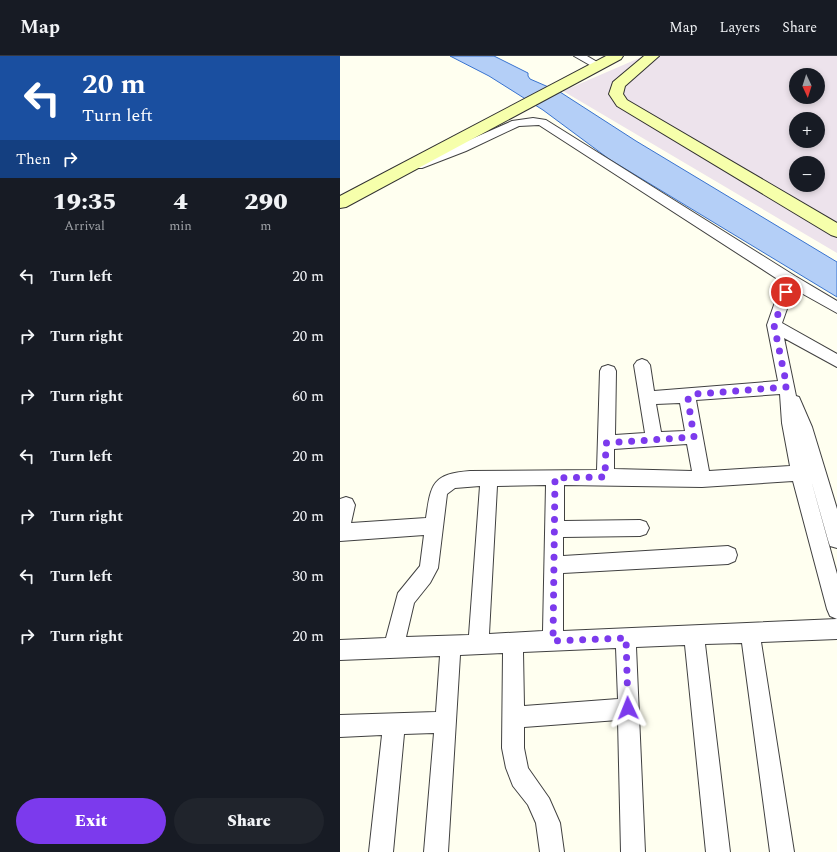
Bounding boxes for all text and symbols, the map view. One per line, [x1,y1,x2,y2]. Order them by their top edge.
text: Map [20,13,60,42]
text: Map [669,17,698,38]
text: Layers [720,17,760,38]
text: Share [782,17,817,38]
text: 20 m [82,63,146,106]
north arrow [789,68,825,104]
map controls [789,68,825,192]
icon: left [16,72,68,124]
text: Turn left [82,102,153,129]
button: + [789,112,825,148]
text: Then [16,148,51,171]
icon: right [59,148,81,170]
button: − [789,156,825,192]
text: 19:35 [52,184,117,220]
text: 4 [173,184,188,220]
text: 290 [244,184,288,220]
text: Arrival [64,216,105,236]
text: min [169,216,192,236]
text: m [260,216,272,236]
icon: left [16,265,38,287]
text: Turn left [50,265,112,288]
text: 20 m [292,265,324,288]
pin [769,275,803,309]
icon: arrive [775,281,797,303]
icon: right [16,325,38,347]
text: Turn right [50,325,123,348]
text: 20 m [292,325,324,348]
icon: right [16,385,38,407]
text: Turn right [50,385,123,408]
text: 60 m [292,385,324,408]
icon: left [16,445,38,467]
text: Turn left [50,445,112,468]
text: 20 m [292,445,324,468]
icon: right [16,505,38,527]
text: Turn right [50,505,123,528]
text: 20 m [292,505,324,528]
icon: left [16,565,38,587]
text: Turn left [50,565,112,588]
text: 30 m [292,565,324,588]
icon: right [16,625,38,647]
text: Turn right [50,625,123,648]
text: 20 m [292,625,324,648]
position arrow [607,687,649,729]
button: Exit [16,798,166,844]
button: Share [174,798,324,844]

